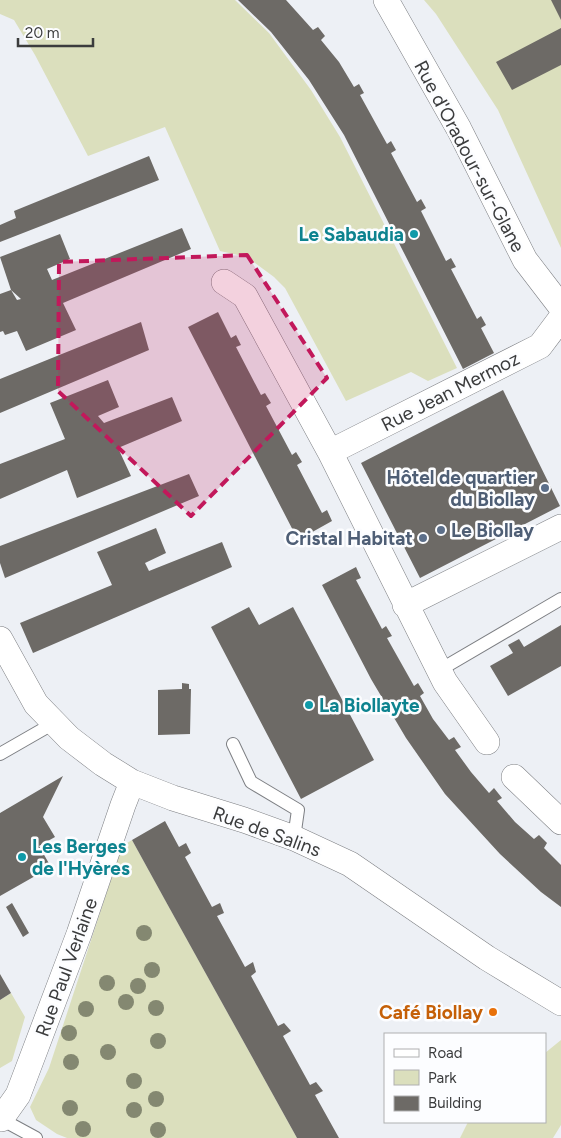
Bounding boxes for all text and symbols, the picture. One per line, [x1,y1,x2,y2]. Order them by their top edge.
scale bar [18,15,92,47]
text: 20 m [25,24,59,42]
street label: Rue d'Oradour-sur-Glane [409,57,530,256]
place label: Le Sabaudia [298,223,404,246]
marker: Le Sabaudia [408,228,420,240]
street label: Rue Jean Mermoz [377,347,523,436]
place label: Hôtel de quartier du Biollay [386,466,535,511]
marker: Hôtel de quartier du Biollay [539,482,551,494]
place label: Le Biollay [451,519,534,542]
marker: Le Biollay [435,524,447,536]
place label: Cristal Habitat [285,527,413,550]
marker: Cristal Habitat [417,532,429,544]
place label: La Biollayte [319,694,420,717]
marker: La Biollayte [303,699,315,711]
street label: Rue de Salins [210,801,324,862]
place label: Les Berges de l'Hyères [32,835,130,880]
marker: Les Berges de l'Hyères [16,851,28,863]
street label: Rue Paul Verlaine [31,895,102,1040]
place label: Café Biollay [379,1001,483,1024]
marker: Café Biollay [487,1006,499,1018]
legend [384,1033,546,1123]
text: Road [428,1044,463,1062]
text: Park [428,1069,457,1087]
text: Building [428,1094,482,1112]

